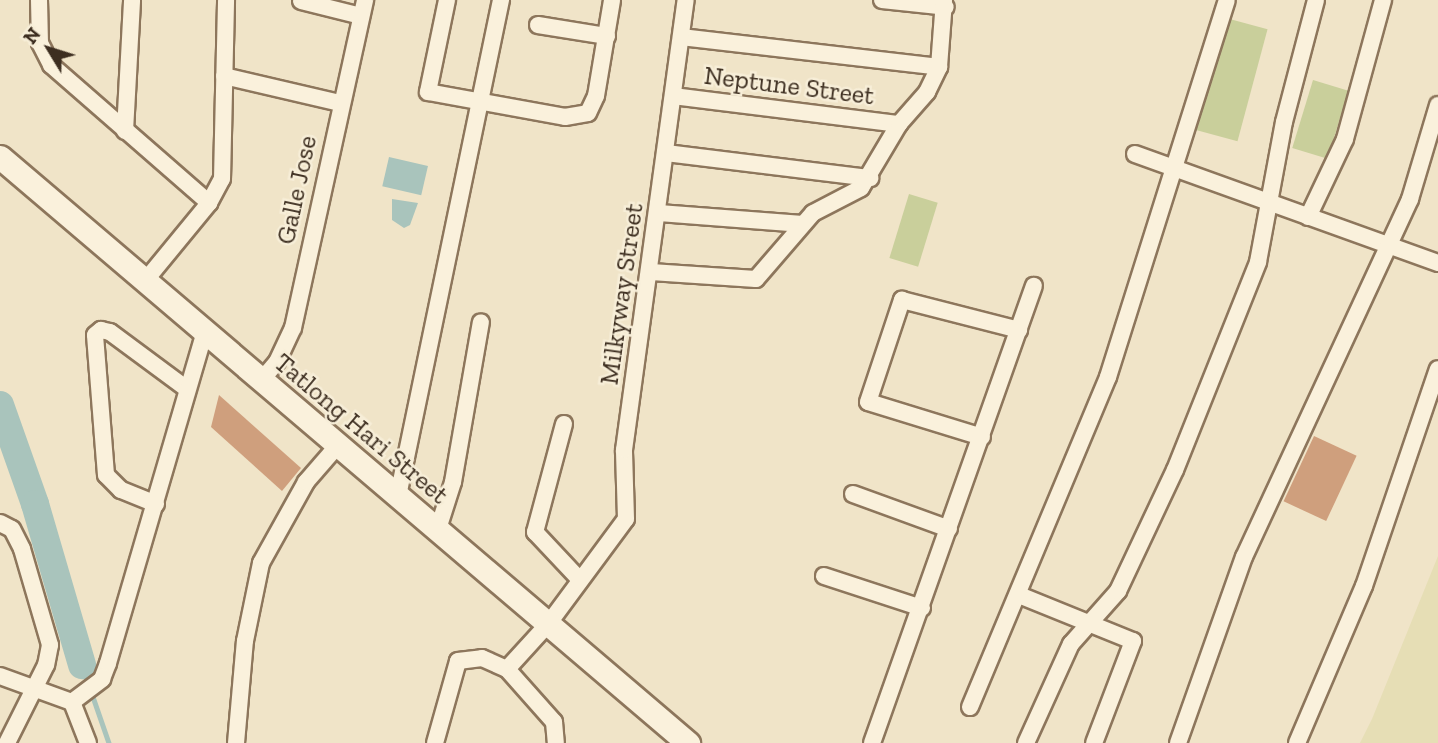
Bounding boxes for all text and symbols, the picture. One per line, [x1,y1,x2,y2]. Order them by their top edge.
north arrow [14,14,84,84]
text: N [19,23,46,49]
street label: Neptune Street [702,60,876,112]
street label: Galle Jose [270,133,324,247]
street label: Milkyway Street [594,201,650,387]
street label: Tatlong Hari Street [268,347,454,511]

